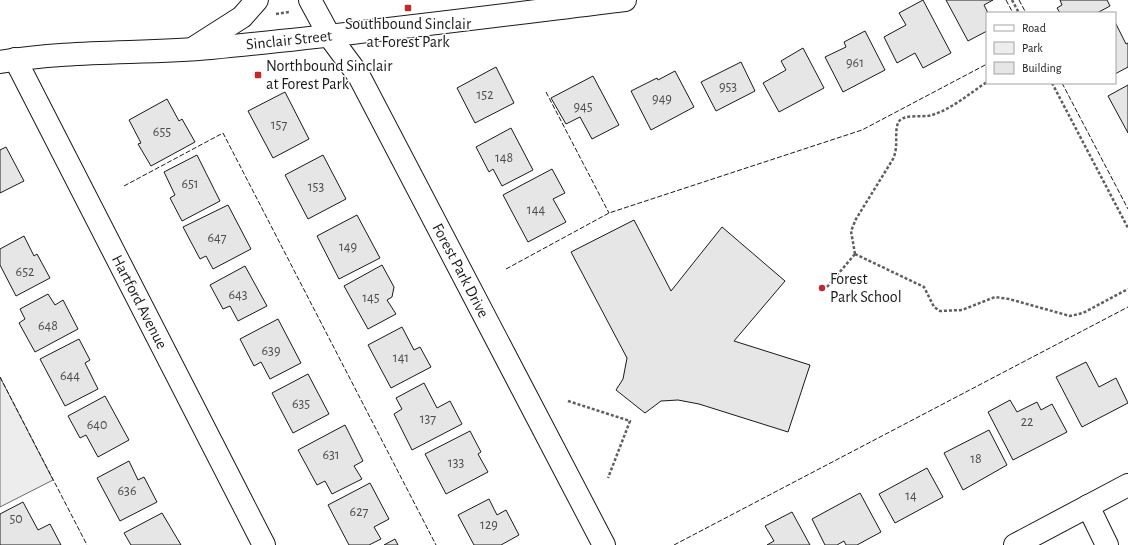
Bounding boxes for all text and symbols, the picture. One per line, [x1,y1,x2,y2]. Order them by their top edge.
marker: Southbound Sinclair at Forest Park [403,3,413,13]
legend [986,12,1116,84]
place label: Southbound Sinclair at Forest Park [345,16,472,50]
text: Road [1022,22,1046,34]
street label: Sinclair Street [245,28,333,53]
text: Park [1022,42,1043,54]
house number: 961 [846,56,864,70]
place label: Northbound Sinclair at Forest Park [266,58,393,92]
text: Building [1022,62,1062,74]
marker: Northbound Sinclair at Forest Park [253,70,263,80]
house number: 953 [719,80,737,94]
house number: 152 [476,88,494,102]
house number: 949 [652,92,672,106]
house number: 945 [573,100,593,114]
house number: 157 [271,118,287,132]
house number: 655 [153,125,171,139]
house number: 148 [495,151,513,165]
house number: 651 [181,177,199,191]
house number: 153 [308,180,324,194]
house number: 144 [527,203,545,217]
street label: Forest Park Drive [429,221,492,320]
house number: 647 [207,231,227,245]
house number: 149 [339,240,357,254]
street label: Hartford Avenue [109,252,170,352]
house number: 652 [16,265,34,279]
place label: Forest Park School [830,271,902,305]
marker: Forest Park School [817,283,827,293]
house number: 643 [228,288,248,302]
house number: 145 [362,291,380,305]
house number: 648 [38,319,58,333]
house number: 639 [262,344,280,358]
house number: 141 [393,351,409,365]
house number: 644 [60,369,80,383]
house number: 635 [292,397,310,411]
house number: 137 [420,412,436,426]
house number: 22 [1021,415,1033,429]
house number: 640 [87,418,107,432]
house number: 631 [322,448,340,462]
house number: 18 [970,452,982,466]
house number: 133 [448,456,464,470]
house number: 636 [118,484,136,498]
house number: 14 [905,489,917,503]
house number: 627 [350,505,369,519]
house number: 50 [9,512,23,526]
house number: 129 [480,518,498,532]

